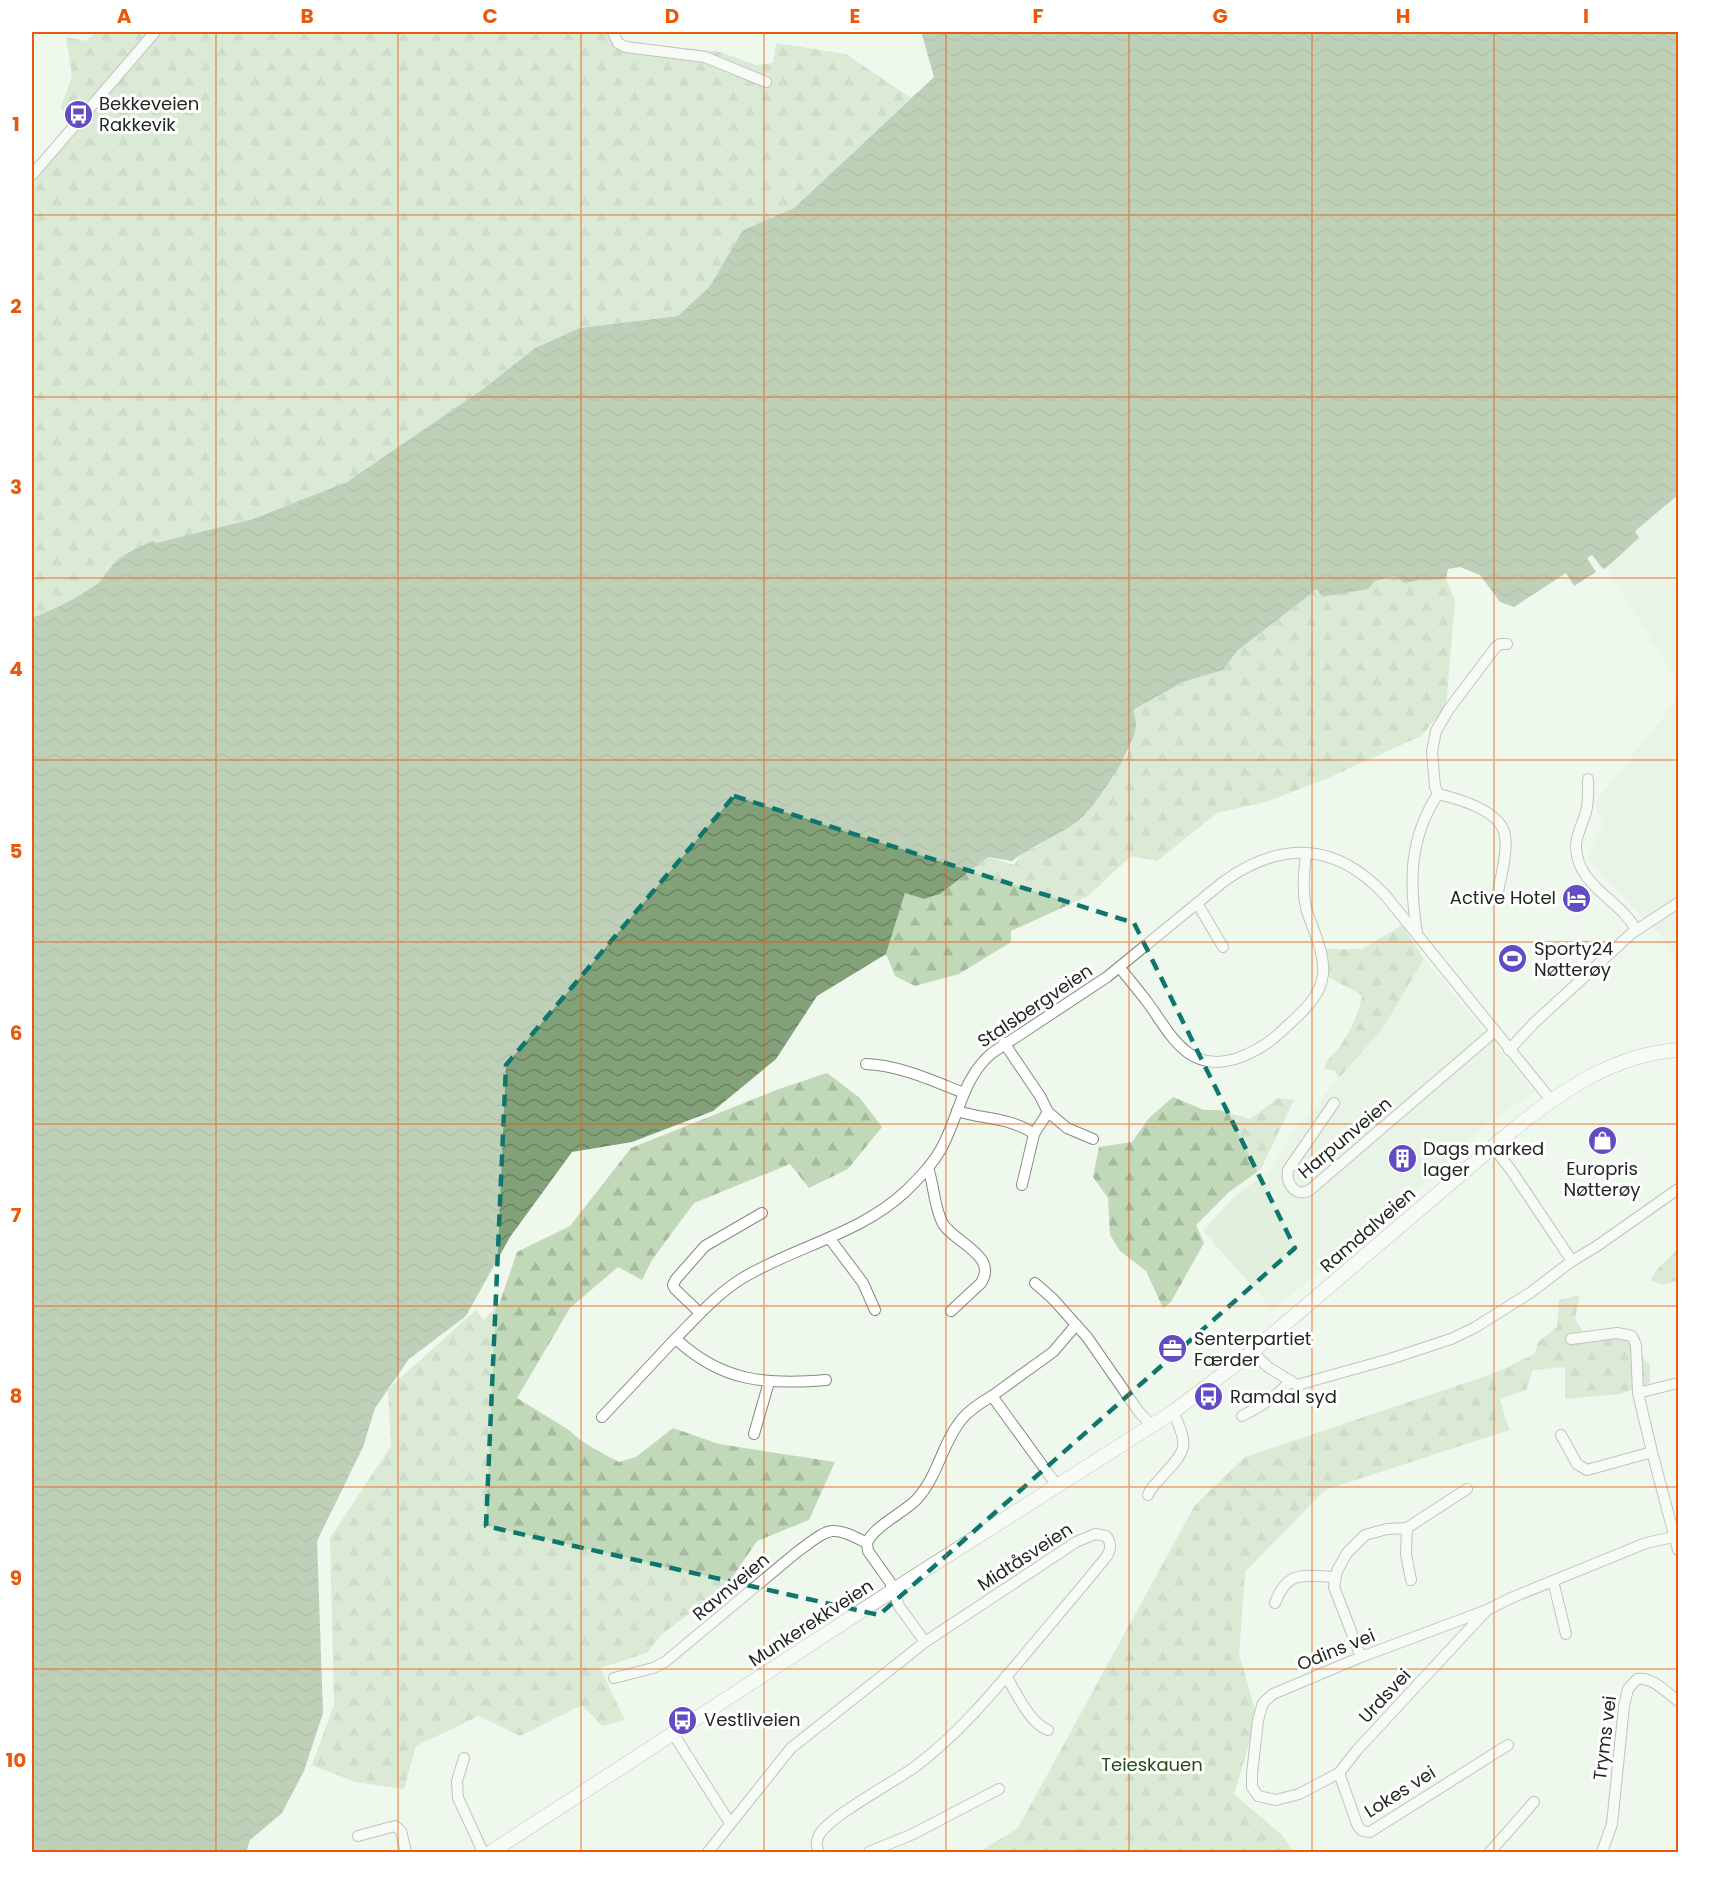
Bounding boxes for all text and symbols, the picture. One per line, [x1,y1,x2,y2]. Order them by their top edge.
text: A [117,2,132,30]
text: B [300,2,314,30]
text: C [482,2,498,30]
text: D [665,2,679,30]
text: E [850,2,860,30]
text: F [1033,2,1044,30]
text: G [1212,2,1228,30]
text: H [1396,2,1410,30]
text: I [1583,2,1589,30]
place label: Bekkeveien Rakkevik [99,91,199,137]
bus stop icon: Bekkeveien Rakkevik [62,98,94,130]
text: 1 [12,110,20,138]
text: 2 [10,292,22,320]
text: 3 [10,473,22,501]
text: 4 [9,655,23,683]
text: 5 [10,837,23,865]
hotel icon: Active Hotel [1561,882,1593,914]
place label: Active Hotel [1450,885,1556,910]
place label: Sporty24 Nøtterøy [1534,936,1613,982]
sports icon: Sporty24 Nøtterøy [1497,943,1529,975]
street label: Stalsbergveien [972,958,1097,1053]
text: 6 [10,1019,22,1047]
street label: Harpunveien [1293,1091,1397,1184]
shop icon: Europris Nøtterøy [1586,1124,1618,1156]
place label: Dags marked lager [1423,1136,1544,1182]
building icon: Dags marked lager [1386,1143,1418,1175]
place label: Europris Nøtterøy [1564,1156,1640,1202]
street label: Ramdalveien [1315,1181,1421,1278]
text: 7 [11,1201,22,1229]
place label: Senterpartiet Færder [1194,1326,1311,1372]
office icon: Senterpartiet Færder [1157,1333,1189,1365]
bus stop icon: Ramdal syd [1193,1381,1225,1413]
text: 8 [10,1382,22,1410]
place label: Ramdal syd [1230,1384,1337,1409]
street label: Midtåsveien [972,1517,1077,1597]
street label: Ravnveien [687,1547,774,1626]
text: 9 [10,1564,22,1592]
street label: Munkerekkveien [744,1573,878,1672]
street label: Odins vei [1293,1623,1379,1677]
street label: Urdsvei [1353,1663,1416,1728]
street label: Tryms vei [1587,1694,1622,1782]
bus stop icon: Vestliveien [667,1704,699,1736]
place label: Vestliveien [704,1707,801,1732]
text: 10 [6,1746,26,1774]
park label: Teieskauen [1101,1752,1203,1777]
street label: Lokes vei [1359,1760,1440,1823]

